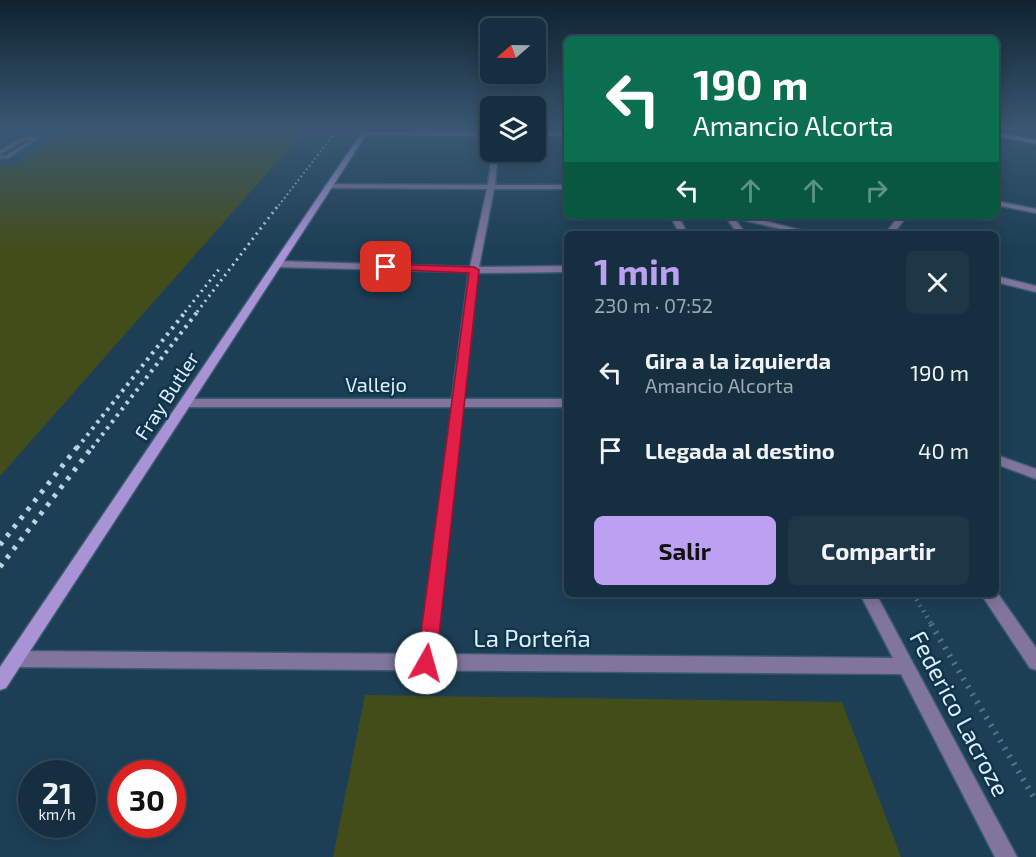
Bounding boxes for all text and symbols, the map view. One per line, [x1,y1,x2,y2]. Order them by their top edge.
north arrow [480,18,546,84]
map controls [480,18,546,162]
text: 190 m [693,58,809,108]
icon: left [594,60,672,138]
button: layers [480,96,546,162]
text: Amancio Alcorta [693,109,894,141]
icon: left [671,174,704,207]
icon: ahead [734,174,767,207]
icon: ahead [797,174,830,207]
icon: right [860,174,893,207]
pin [360,241,411,292]
text: 1 min [594,249,681,292]
icon: arrive [369,250,402,283]
button: close [906,251,969,314]
text: 230 m · 07:52 [594,293,713,317]
street label: Fray Butler [129,347,204,444]
text: Gira a la izquierda [645,347,831,373]
icon: left [594,356,627,389]
text: 190 m [910,359,969,385]
street label: Vallejo [345,372,407,396]
text: Amancio Alcorta [645,373,794,397]
icon: arrive [594,434,627,467]
text: Llegada al destino [645,437,835,463]
text: 40 m [918,437,969,463]
button: Salir [594,516,776,585]
button: Compartir [788,516,969,585]
street label: La Porteña [473,623,591,652]
street label: Federico Lacroze [904,625,1016,801]
position arrow [394,631,458,695]
speed limit sign: 30 [108,760,186,838]
text: 21 [42,774,72,810]
text: km/h [38,805,76,823]

